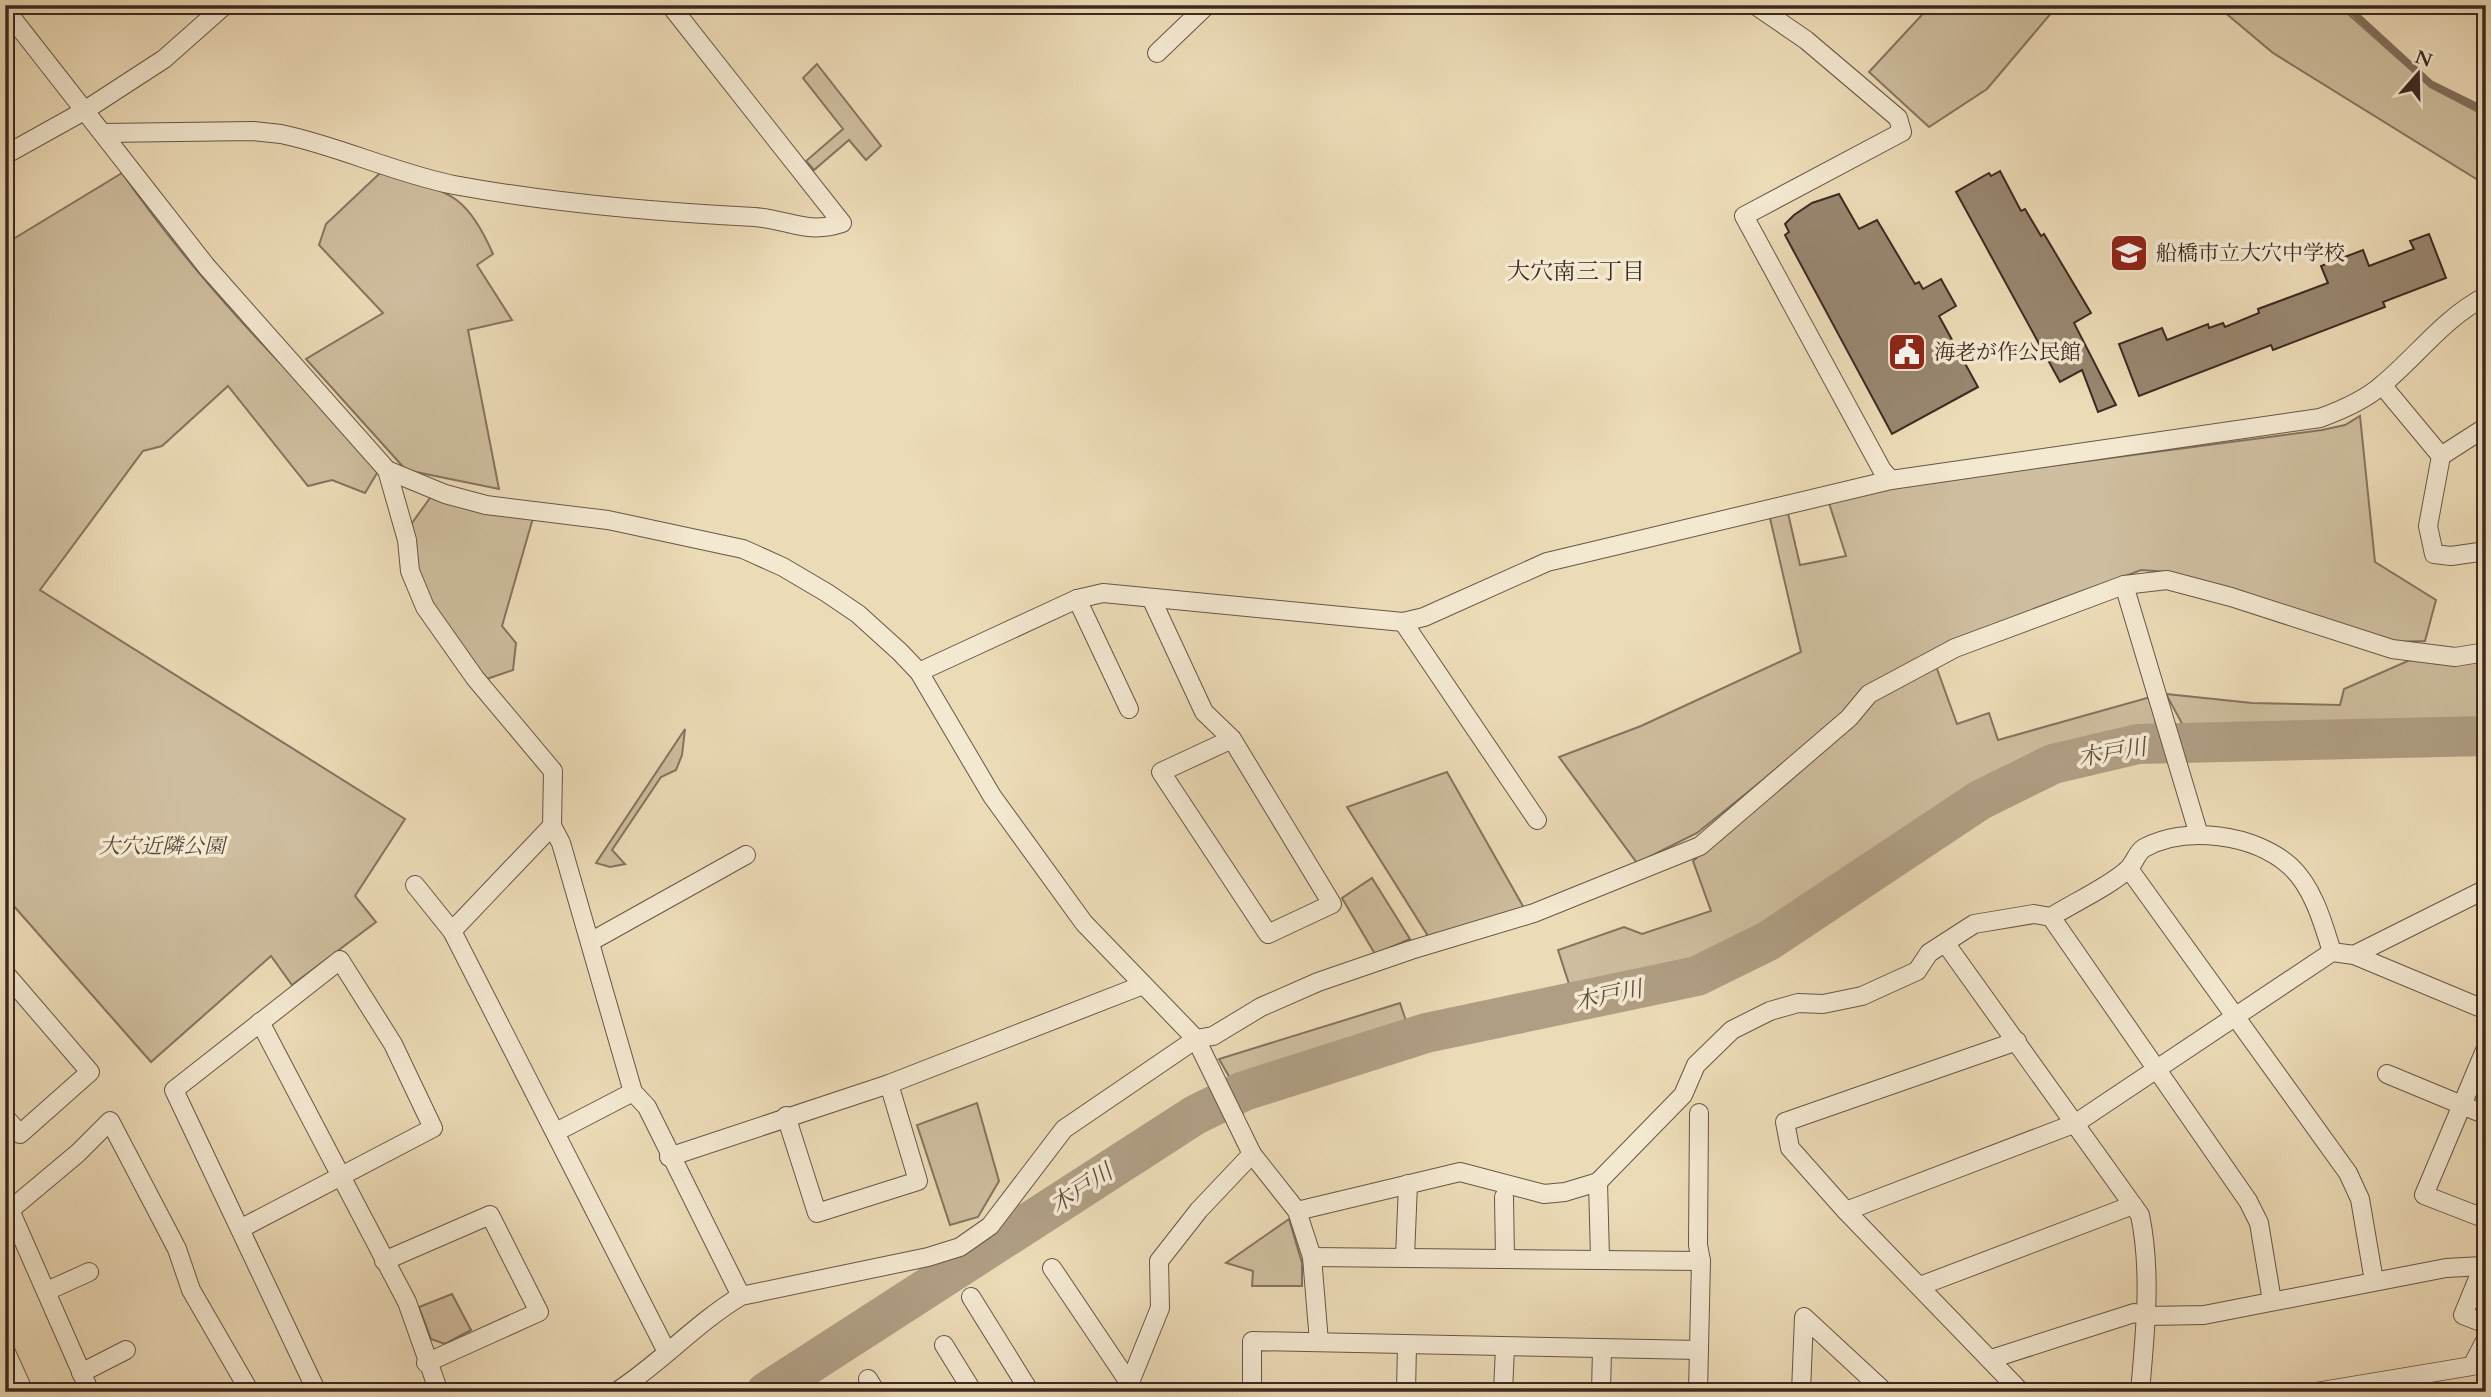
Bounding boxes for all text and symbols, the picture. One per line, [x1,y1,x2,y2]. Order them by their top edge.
north arrow [2382,38,2452,108]
text: N [2411,44,2436,74]
school or university icon: 船橋市立大穴中学校 [2108,232,2150,274]
place label: 船橋市立大穴中学校 [2156,239,2345,268]
district label: 大穴南三丁目 [1507,256,1645,287]
public building icon: 海老が作公民館 [1886,331,1928,373]
place label: 海老が作公民館 [1934,338,2081,367]
water label: 木戸川 [2075,731,2152,774]
park label: 大穴近隣公園 [99,832,228,861]
water label: 木戸川 [1571,973,1648,1018]
water label: 木戸川 [1044,1155,1121,1220]

